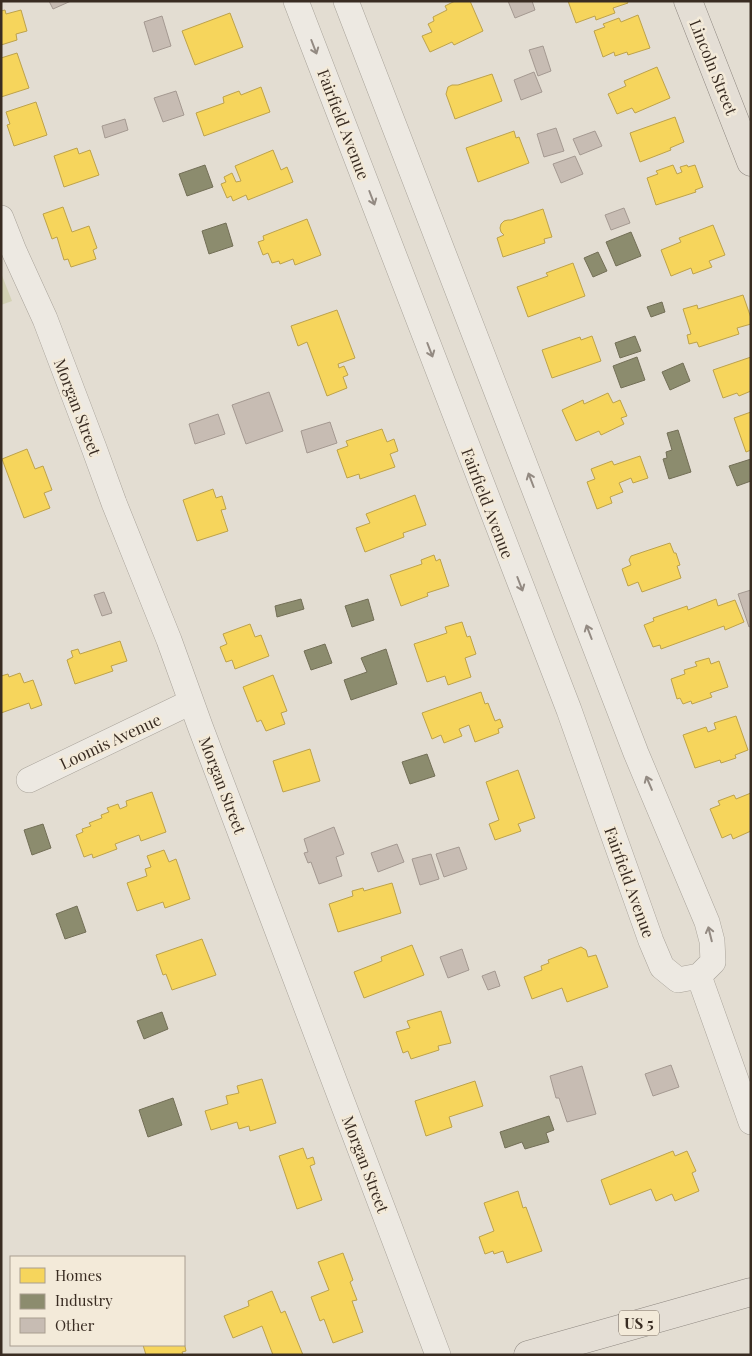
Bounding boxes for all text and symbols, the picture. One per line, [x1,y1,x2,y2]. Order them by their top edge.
street label: Lincoln Street [685,16,743,118]
one-way arrow [310,39,319,54]
street label: Fairfield Avenue [313,66,375,182]
one-way arrow [368,190,377,206]
one-way arrow [426,342,435,357]
street label: Morgan Street [50,355,106,459]
street label: Fairfield Avenue [457,445,519,561]
one-way arrow [526,473,535,489]
one-way arrow [516,575,525,591]
one-way arrow [584,625,593,640]
street label: Loomis Avenue [56,708,164,774]
street label: Morgan Street [195,733,251,837]
one-way arrow [643,776,653,791]
street label: Fairfield Avenue [600,824,660,940]
one-way arrow [705,926,714,942]
street label: Morgan Street [338,1112,394,1216]
legend [10,1256,185,1346]
text: Homes [55,1265,102,1285]
text: Industry [55,1290,113,1310]
road number: US 5 [619,1310,659,1336]
text: Other [55,1315,95,1335]

